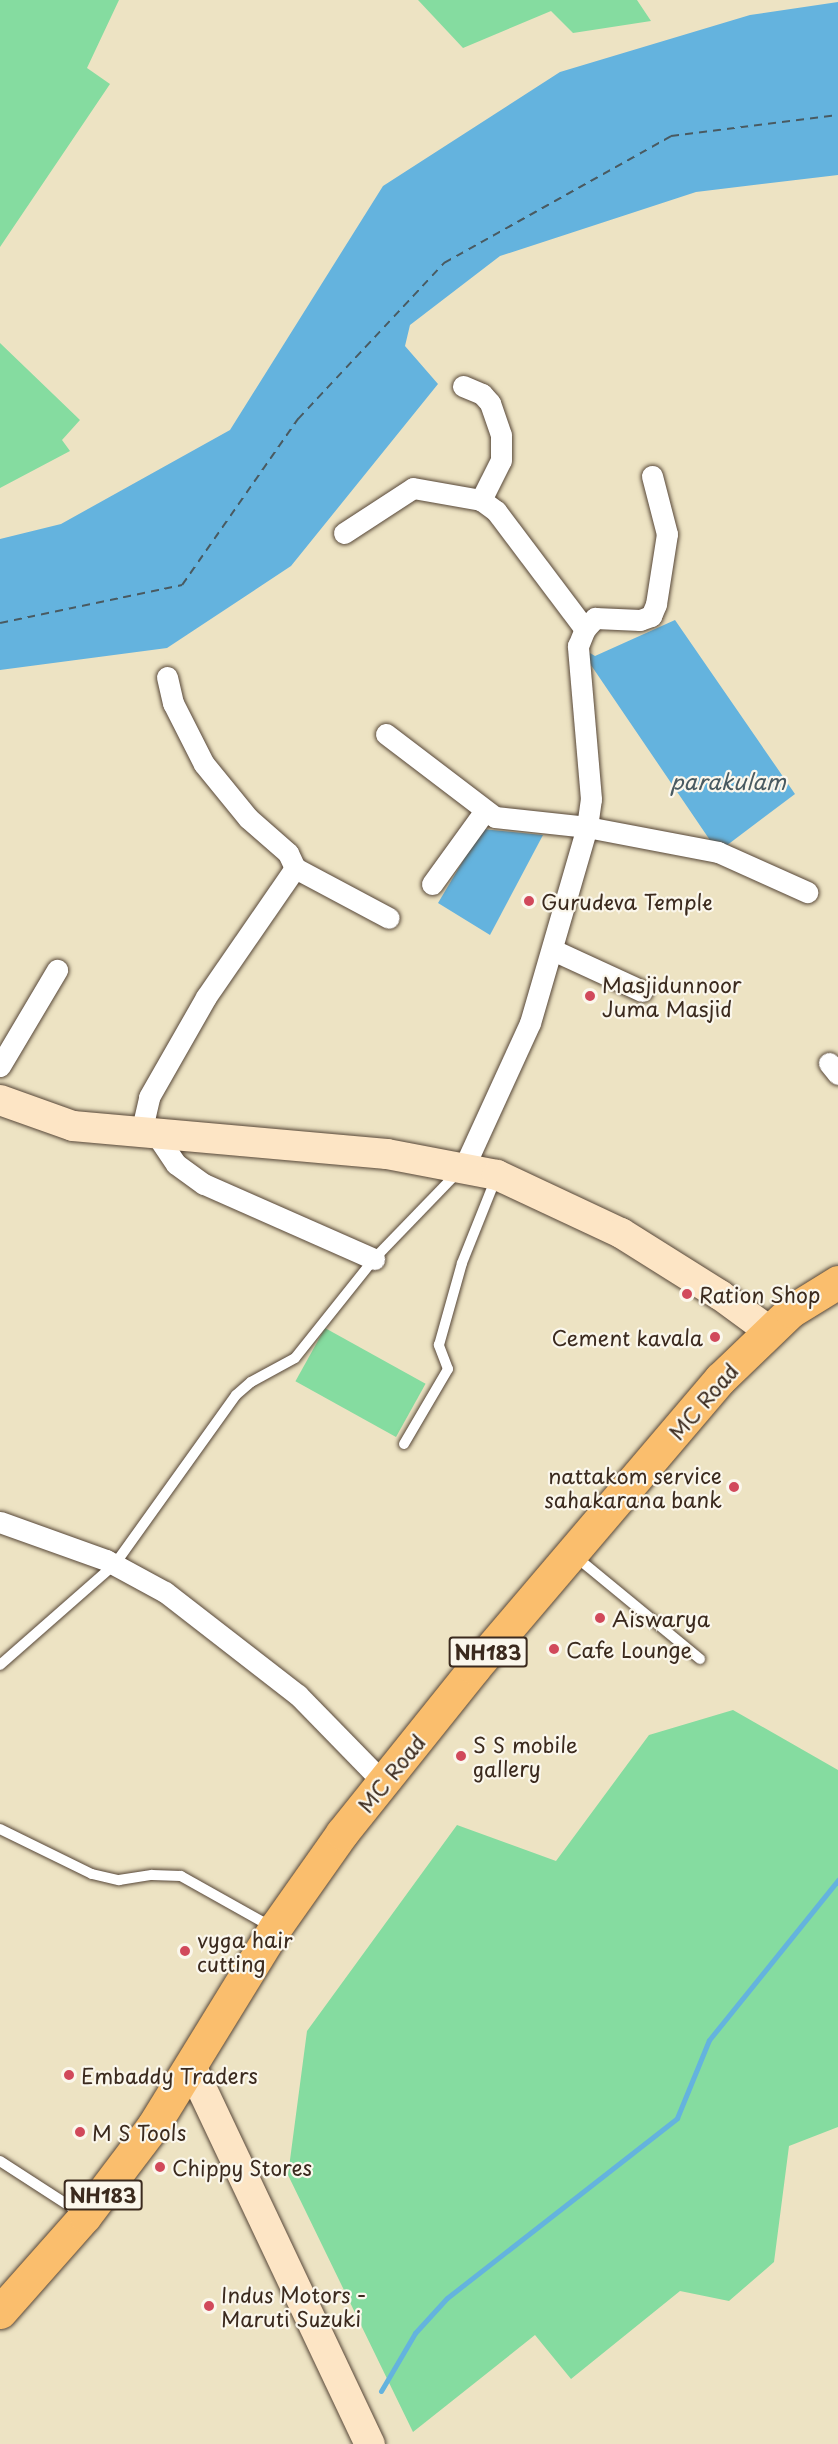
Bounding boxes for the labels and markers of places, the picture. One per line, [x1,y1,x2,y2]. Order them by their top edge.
place label: Gurudeva Temple [541,888,715,914]
marker: Gurudeva Temple [522,894,536,908]
place label: Masjidunnoor Juma Masjid [602,971,742,1021]
marker: Masjidunnoor Juma Masjid [583,989,597,1003]
place label: Ration Shop [699,1281,821,1307]
marker: Ration Shop [680,1287,694,1301]
place label: Cement kavala [551,1324,703,1350]
marker: Cement kavala [708,1330,722,1344]
place label: nattakom service sahakarana bank [545,1462,722,1512]
marker: nattakom service sahakarana bank [727,1480,741,1494]
place label: Aiswarya [612,1605,710,1631]
marker: Aiswarya [593,1611,607,1625]
place label: Cafe Lounge [566,1636,691,1662]
marker: Cafe Lounge [547,1642,561,1656]
place label: S S mobile gallery [473,1731,579,1781]
marker: S S mobile gallery [454,1749,468,1763]
place label: vyga hair cutting [197,1926,292,1976]
marker: vyga hair cutting [178,1944,192,1958]
place label: Embaddy Traders [81,2062,258,2088]
marker: Embaddy Traders [62,2068,76,2082]
place label: M S Tools [92,2119,188,2145]
marker: M S Tools [73,2125,87,2139]
place label: Chippy Stores [172,2154,313,2180]
marker: Chippy Stores [153,2160,167,2174]
place label: Indus Motors - Maruti Suzuki [221,2281,368,2331]
marker: Indus Motors - Maruti Suzuki [202,2299,216,2313]

